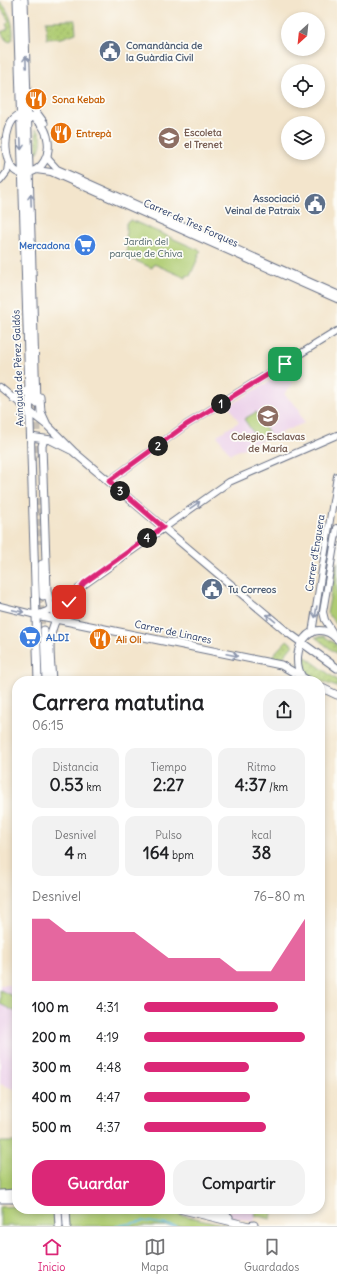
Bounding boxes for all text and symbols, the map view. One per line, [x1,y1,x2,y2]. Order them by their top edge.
north arrow [281,12,325,56]
map controls [281,12,325,160]
public building icon: Comandància de la Guàrdia Civil [97,38,123,64]
place label: Comandància de la Guàrdia Civil [126,39,203,64]
one-way arrow [22,56,30,69]
button: locate [281,64,325,108]
restaurant icon: Sona Kebab [23,86,49,112]
place label: Sona Kebab [52,93,106,106]
button: layers [281,116,325,160]
restaurant icon: Entrepà [48,120,74,146]
school or university icon: Escoleta el Trenet [156,125,182,151]
place label: Escoleta el Trenet [184,126,223,151]
place label: Entrepà [76,127,112,140]
one-way arrow [17,137,25,150]
public building icon: Associació Veinal de Patraix [302,191,328,217]
place label: Associació Veinal de Patraix [225,192,300,217]
one-way arrow [27,194,35,207]
street label: Carrer de Tres Forques [142,196,241,250]
supermarket icon: Mercadona [72,232,98,258]
park label: Jardín del parque de Chiva [109,235,183,260]
place label: Mercadona [19,239,70,252]
street label: Avinguda de Pérez Galdós [9,309,27,427]
pin [268,347,302,381]
icon: arrive [274,353,296,375]
pin: 1 [211,394,231,414]
text: 1 [219,397,223,411]
school or university icon: Colegio Esclavas de María [255,403,281,429]
place label: Colegio Esclavas de María [231,430,305,455]
pin: 2 [148,436,168,456]
text: 2 [155,439,161,453]
pin: 3 [110,481,130,501]
text: 3 [117,484,123,498]
one-way arrow [189,501,200,509]
street label: Carrer d'Enguera [302,513,328,592]
pin: 4 [137,528,157,548]
text: 4 [144,531,150,545]
public building icon: Tu Correos [199,576,225,602]
place label: Tu Correos [228,583,277,596]
pin [52,585,86,619]
icon: check [58,591,80,613]
one-way arrow [312,605,320,618]
one-way arrow [11,607,24,615]
one-way arrow [266,614,276,623]
street label: Carrer de Linares [133,617,213,647]
supermarket icon: ALDI [17,624,43,650]
restaurant icon: Ali Oli [87,626,113,652]
place label: ALDI [46,631,70,644]
place label: Ali Oli [116,633,142,646]
one-way arrow [226,651,239,659]
text: Carrera matutina [32,688,204,716]
button: share [263,689,305,731]
text: 06:15 [32,717,64,734]
text: Distancia [53,760,98,774]
text: Tiempo [150,760,187,774]
text: Ritmo [247,760,276,774]
text: 0.53 [49,774,84,796]
text: 2:27 [153,774,184,796]
text: 4:37 [235,774,266,796]
text: km [84,780,102,794]
text: /km [266,780,288,794]
text: Desnivel [55,828,96,842]
text: Pulso [155,828,182,842]
text: kcal [252,828,271,842]
text: 4 [64,842,74,864]
text: 164 [143,842,169,864]
text: 38 [252,842,271,864]
text: m [74,848,87,862]
text: bpm [169,848,194,862]
text: Desnivel [32,888,81,905]
text: 76–80 m [253,888,305,905]
text: 100 m [32,999,69,1016]
text: 4:31 [96,999,119,1016]
text: 200 m [32,1029,71,1046]
text: 4:19 [96,1029,119,1046]
text: 300 m [32,1059,71,1076]
text: 4:48 [96,1059,121,1076]
text: 400 m [32,1089,71,1106]
text: 4:47 [96,1089,120,1106]
text: 500 m [32,1119,71,1136]
text: 4:37 [96,1119,120,1136]
button: Guardar [32,1160,165,1206]
button: Compartir [173,1160,305,1206]
tab: Inicio [38,1236,65,1274]
tab: Mapa [141,1236,169,1274]
tab: Guardados [244,1236,299,1274]

